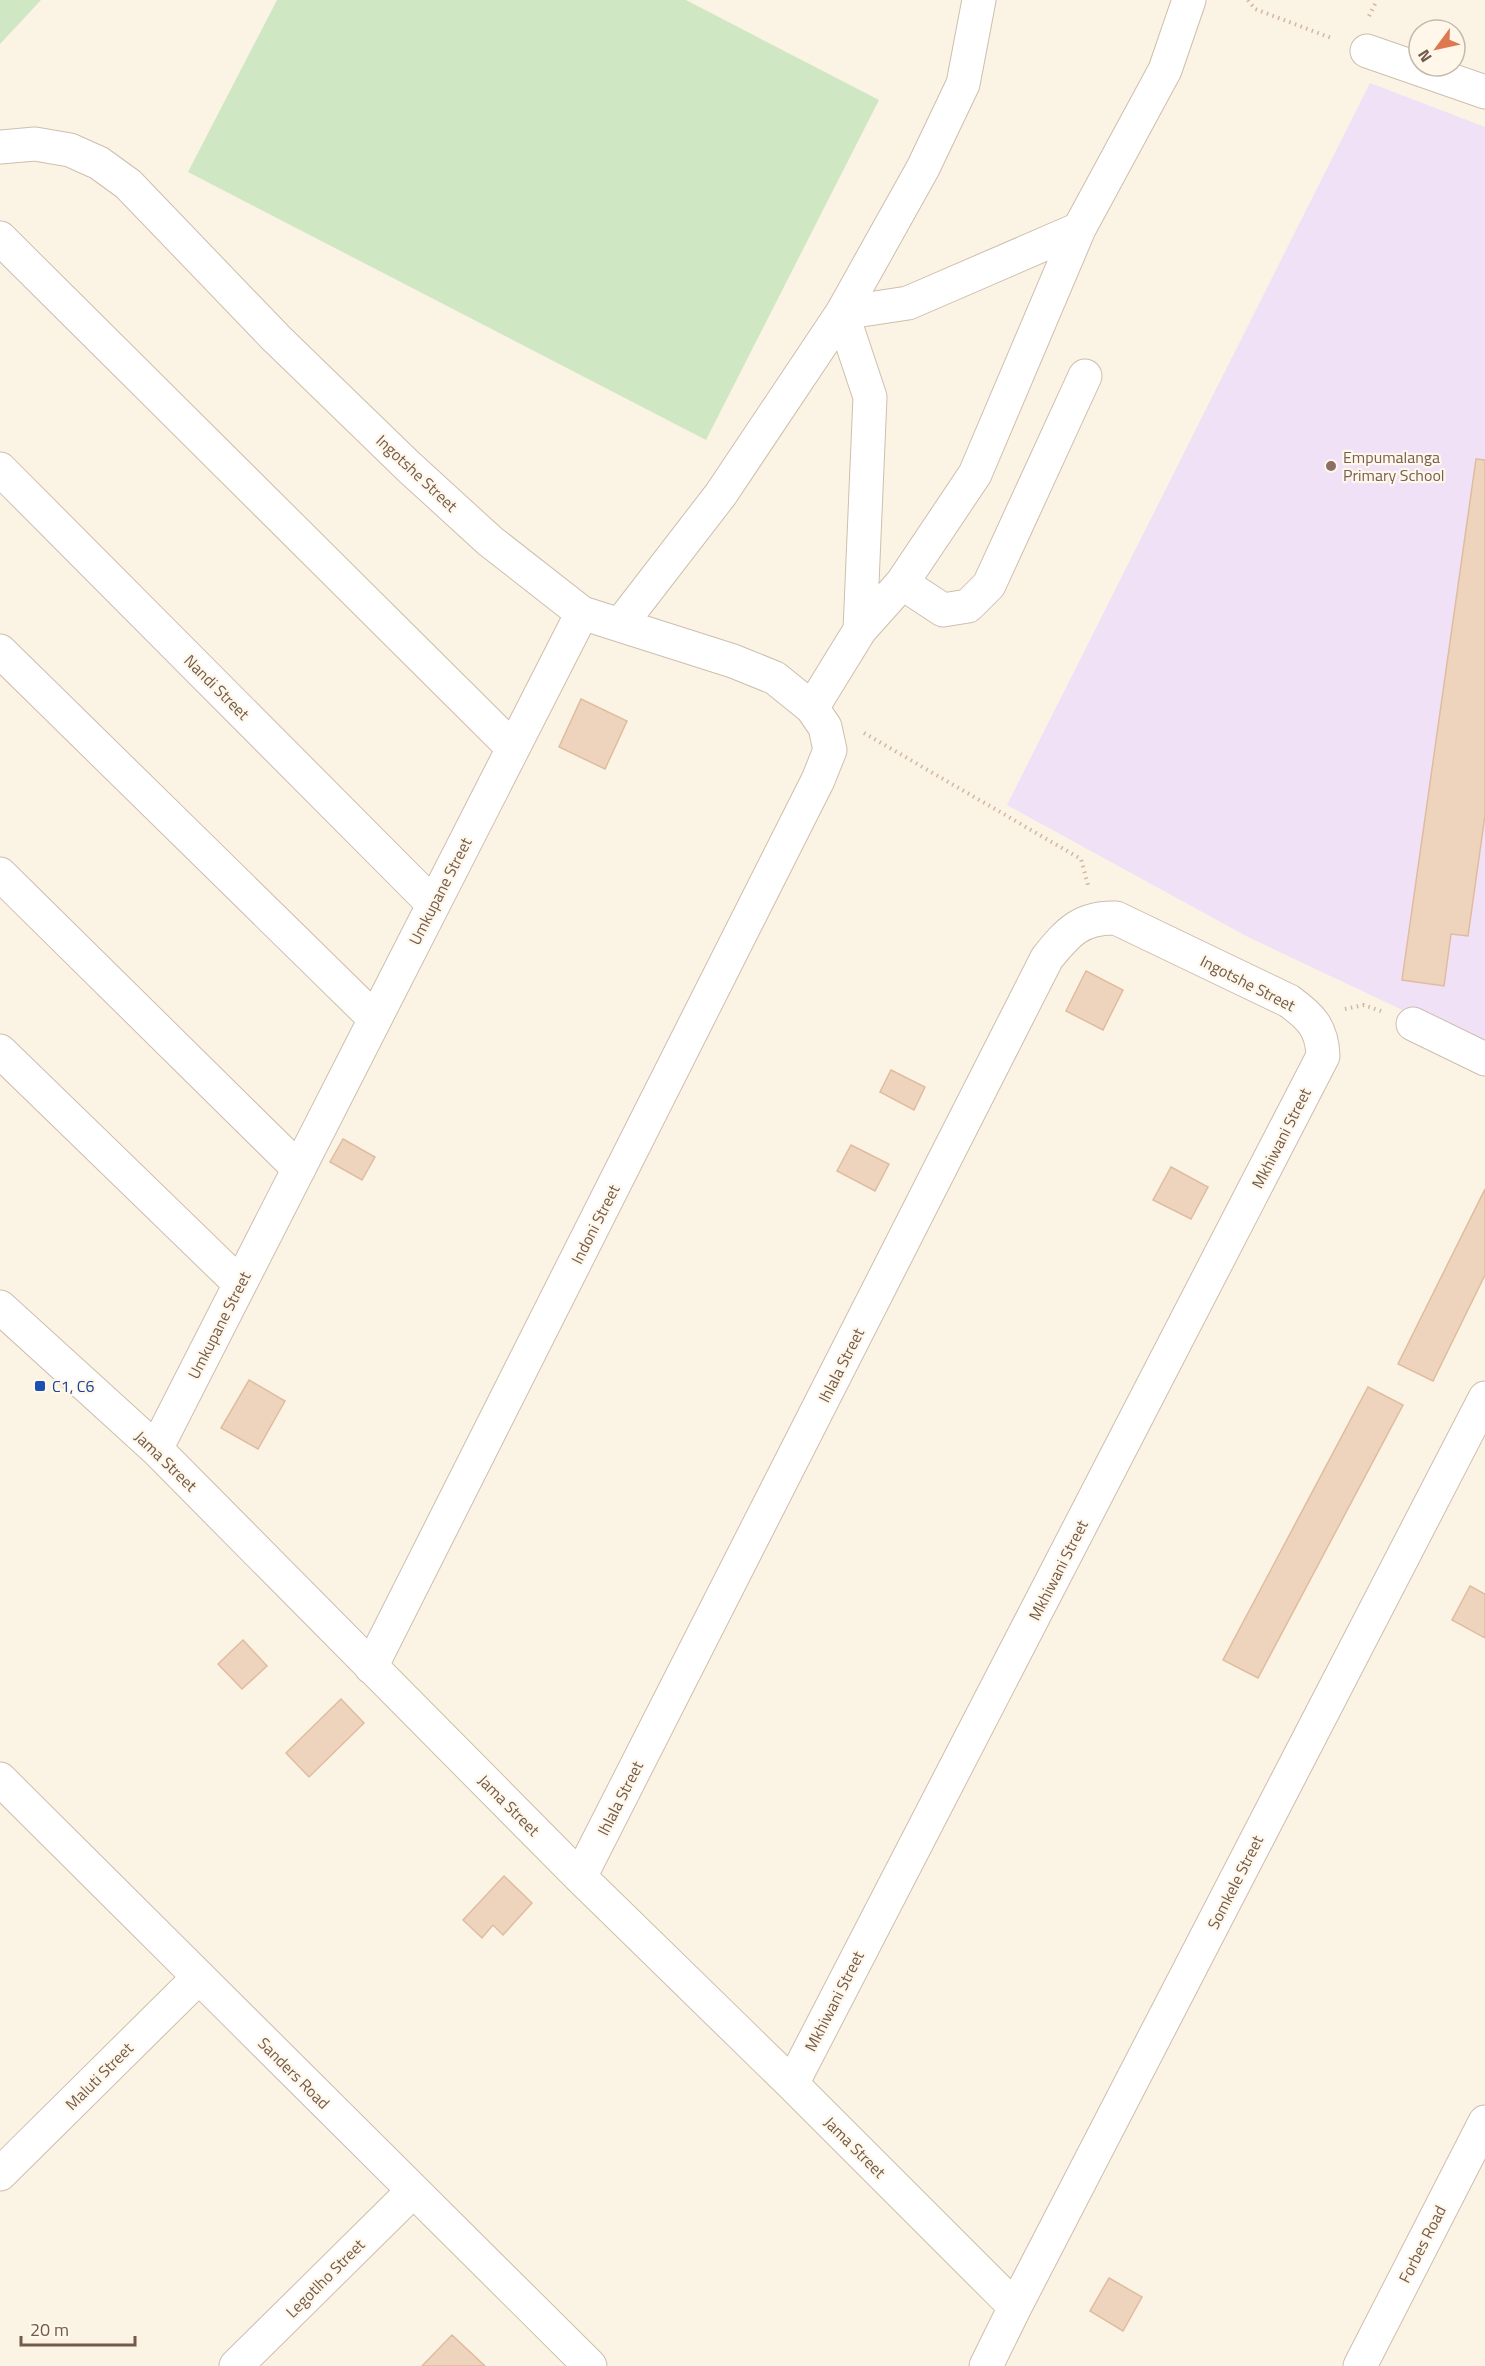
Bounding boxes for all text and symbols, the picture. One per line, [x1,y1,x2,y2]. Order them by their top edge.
north arrow [1407,18,1467,78]
text: N [1411,45,1438,67]
street label: Ingotshe Street [371,429,463,517]
place label: Empumalanga Primary School [1343,445,1445,487]
marker: Empumalanga Primary School [1324,459,1338,473]
street label: Nandi Street [179,649,256,726]
street label: Umkupane Street [403,833,478,949]
street label: Ingotshe Street [1196,949,1300,1017]
street label: Mkhiwani Street [1245,1083,1317,1193]
street label: Indoni Street [565,1180,625,1268]
street label: Umkupane Street [182,1267,257,1383]
street label: Ihlala Street [812,1323,870,1406]
place label: C1, C6 [52,1374,94,1398]
marker: C1, C6 [33,1379,47,1393]
street label: Jama Street [129,1425,203,1497]
street label: Mkhiwani Street [1022,1515,1094,1625]
street label: Ihlala Street [591,1756,649,1839]
street label: Jama Street [473,1769,546,1842]
street label: Somkele Street [1201,1831,1269,1933]
street label: Mkhiwani Street [798,1946,870,2056]
street label: Sanders Road [253,2032,335,2114]
street label: Maluti Street [60,2036,139,2115]
street label: Jama Street [819,2111,892,2184]
street label: Forbes Road [1392,2201,1452,2287]
street label: Legotlho Street [280,2233,370,2323]
scale bar [21,2309,135,2347]
text: 20 m [30,2316,69,2343]

